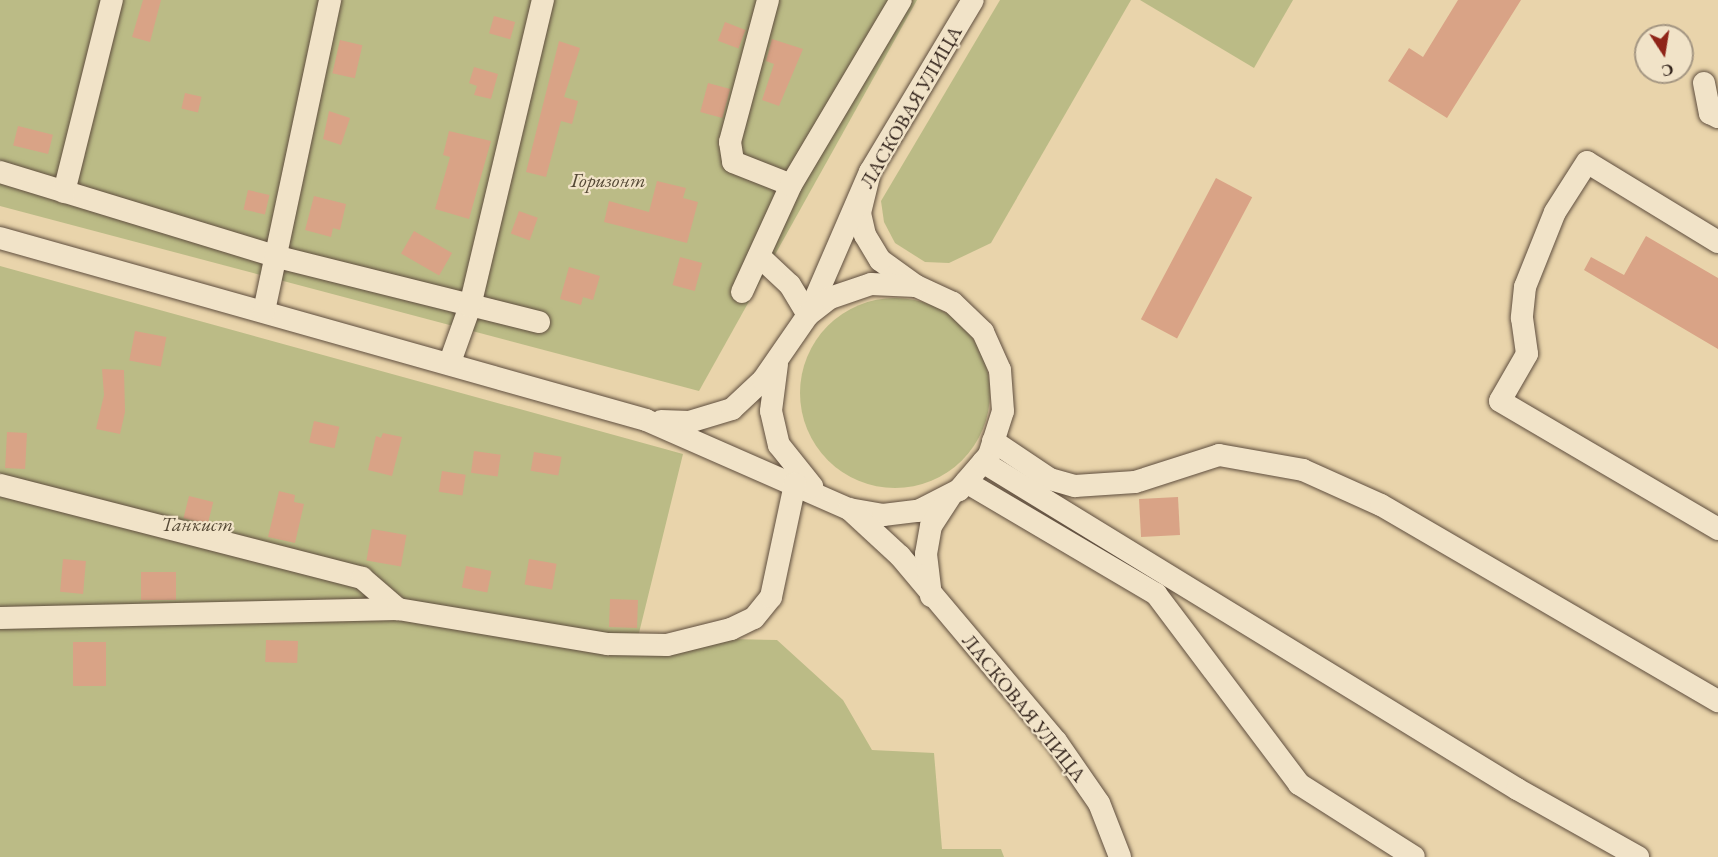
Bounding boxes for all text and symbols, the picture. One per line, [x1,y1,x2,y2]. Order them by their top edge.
street label: ЛАСКОВАЯ УЛИЦА [855,22,967,192]
north arrow [1634,24,1694,84]
text: С [1660,59,1675,82]
park label: Горизонт [570,168,646,192]
park label: Танкист [161,512,233,536]
street label: ЛАСКОВАЯ УЛИЦА [957,629,1091,787]

